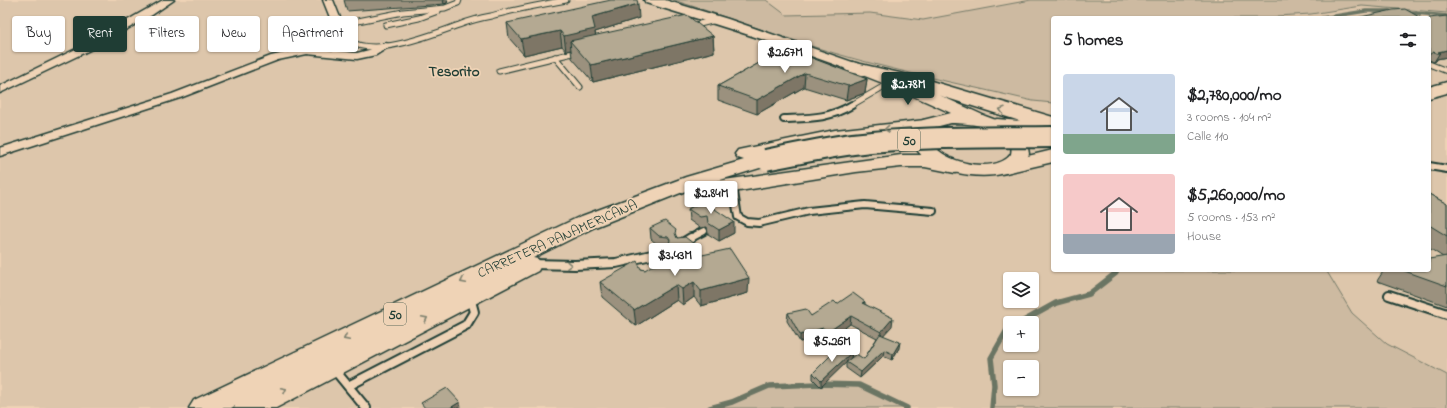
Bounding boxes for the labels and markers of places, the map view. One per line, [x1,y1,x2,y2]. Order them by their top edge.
pin: $2.67M [752,40,818,74]
pin: $2.78M [875,72,941,106]
pin: $2.84M [678,181,744,215]
pin: $3.43M [642,243,708,277]
pin: $5.26M [799,329,865,363]

